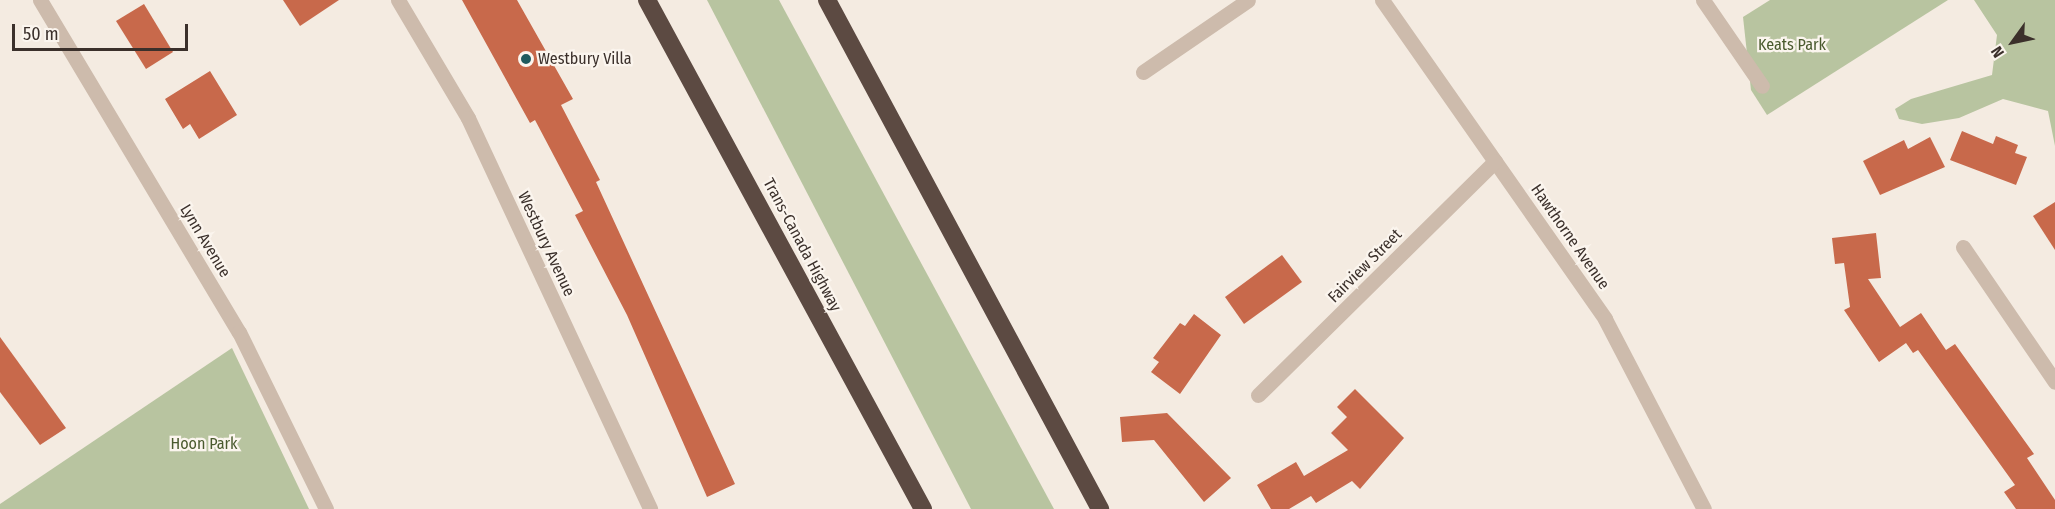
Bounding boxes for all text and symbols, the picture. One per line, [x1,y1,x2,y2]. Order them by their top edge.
scale bar [15,12,190,50]
north arrow [1983,12,2043,72]
text: 50 m [23,23,59,45]
park label: Keats Park [1758,35,1826,55]
text: N [1987,43,2008,61]
place label: Westbury Villa [538,49,632,69]
marker: Westbury Villa [519,52,533,66]
street label: Trans-Canada Highway [759,175,845,315]
street label: Hawthorne Avenue [1527,181,1613,293]
street label: Westbury Avenue [513,189,579,299]
street label: Lynn Avenue [176,201,234,281]
street label: Fairview Street [1324,225,1406,307]
park label: Hoon Park [170,434,238,454]

